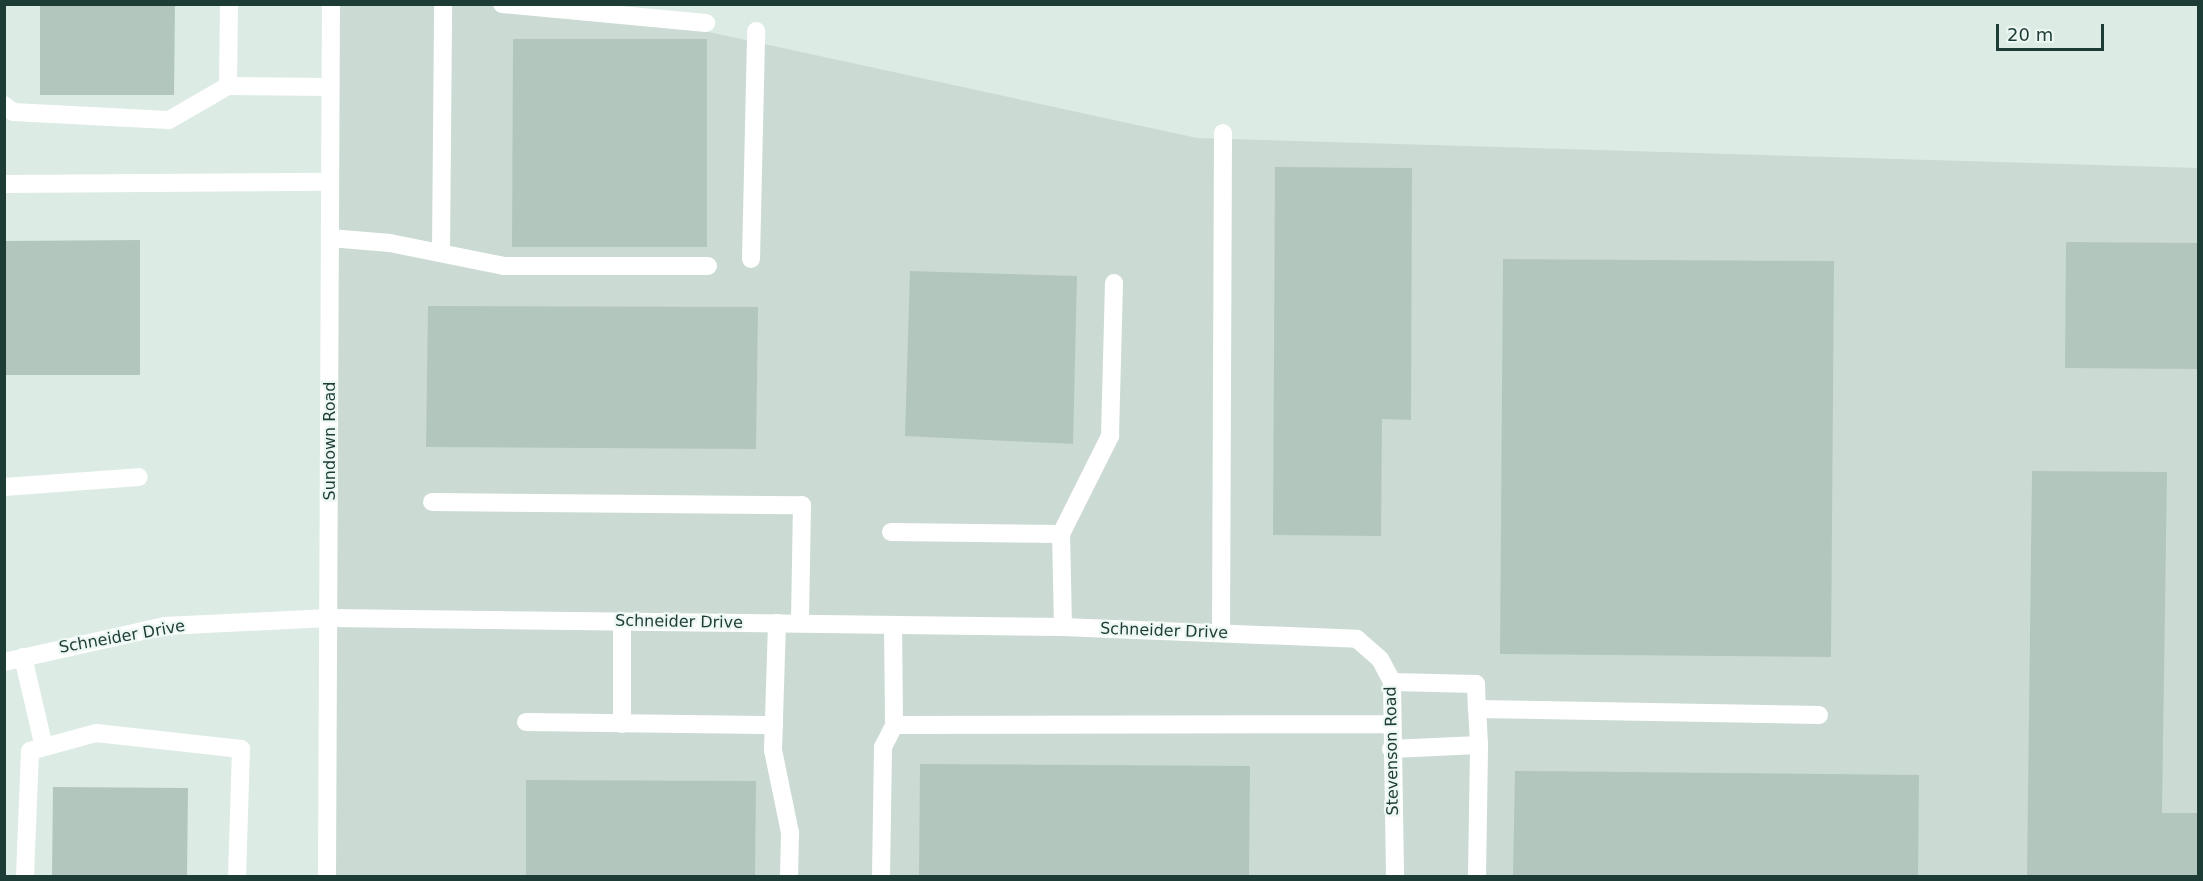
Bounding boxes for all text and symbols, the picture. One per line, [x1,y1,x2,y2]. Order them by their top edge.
scale bar [1999,12,2107,50]
text: 20 m [2007,24,2053,45]
street label: Sundown Road [320,382,340,500]
street label: Schneider Drive [615,611,743,633]
street label: Schneider Drive [57,616,187,658]
street label: Schneider Drive [1100,619,1228,643]
street label: Stevenson Road [1381,686,1403,816]

